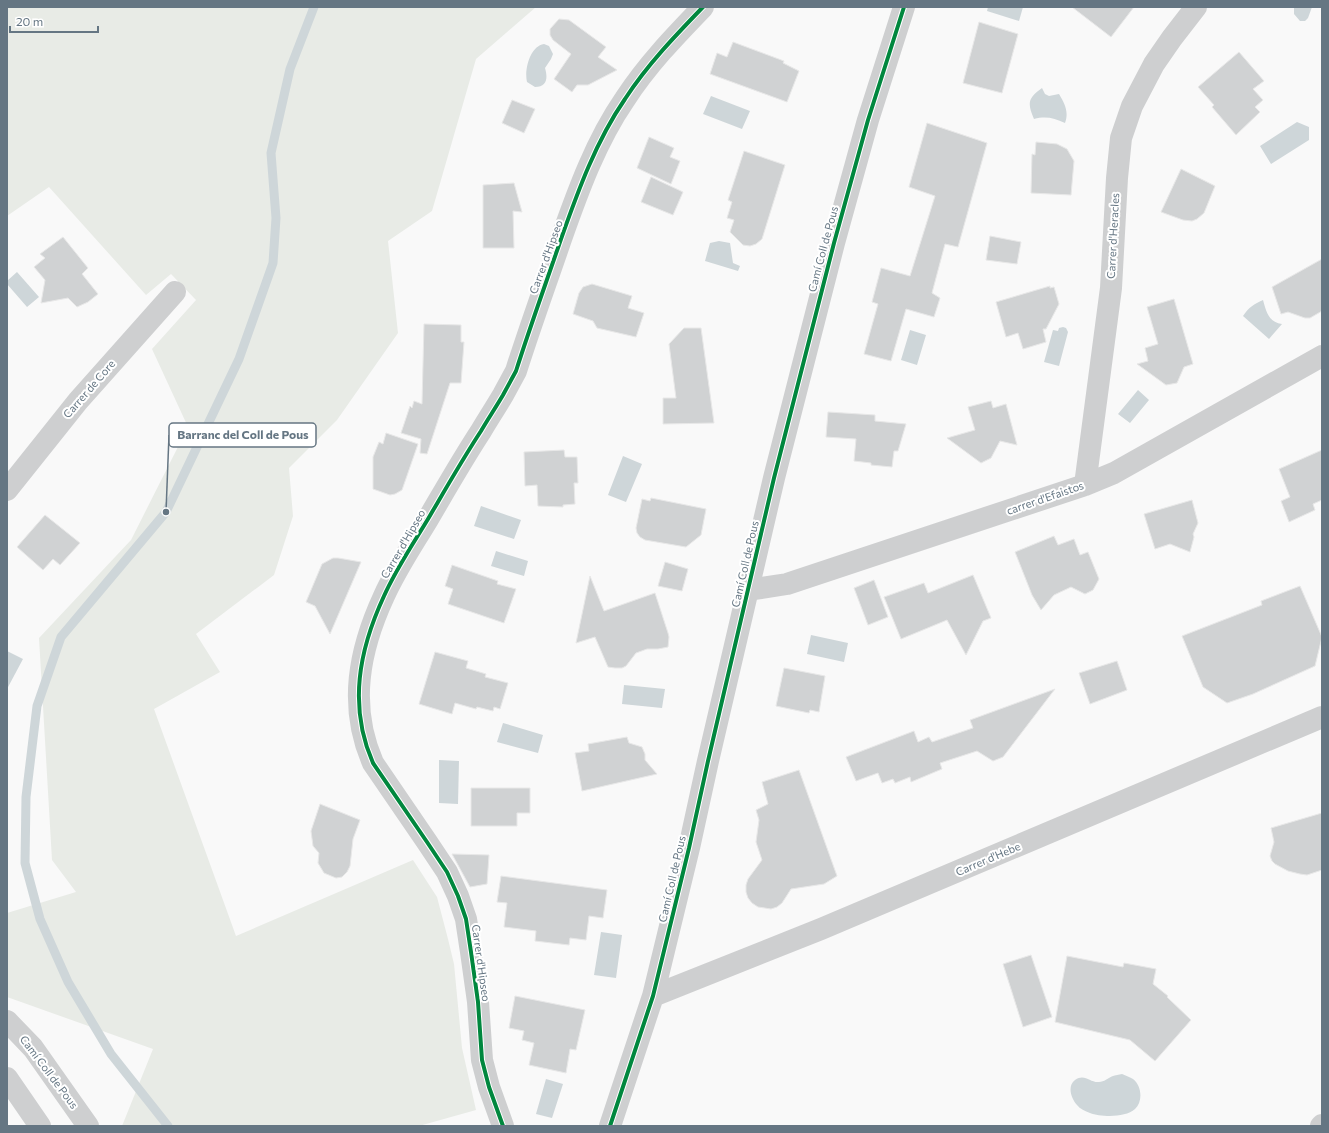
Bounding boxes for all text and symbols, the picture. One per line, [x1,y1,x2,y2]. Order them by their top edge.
scale bar [10,8,98,34]
text: 20 m [16,14,43,28]
street label: Carrer d'Heracles [1104,193,1121,279]
street label: Camí Coll de Pous [805,205,840,293]
street label: Carrer d'Hipseo [526,218,565,296]
street label: Carrer de Core [60,357,117,420]
callout: Barranc del Coll de Pous [169,423,316,447]
text: Barranc del Coll de Pous [177,427,309,441]
street label: carrer d'Efaistos [1005,478,1085,517]
street label: Carrer d'Hipseo [378,507,428,581]
street label: Camí Coll de Pous [728,519,761,608]
street label: Camí Coll de Pous [655,834,688,923]
street label: Carrer d'Hebe [953,839,1022,878]
street label: Carrer d'Hipseo [470,924,493,1003]
street label: Camí Coll de Pous [18,1033,81,1111]

